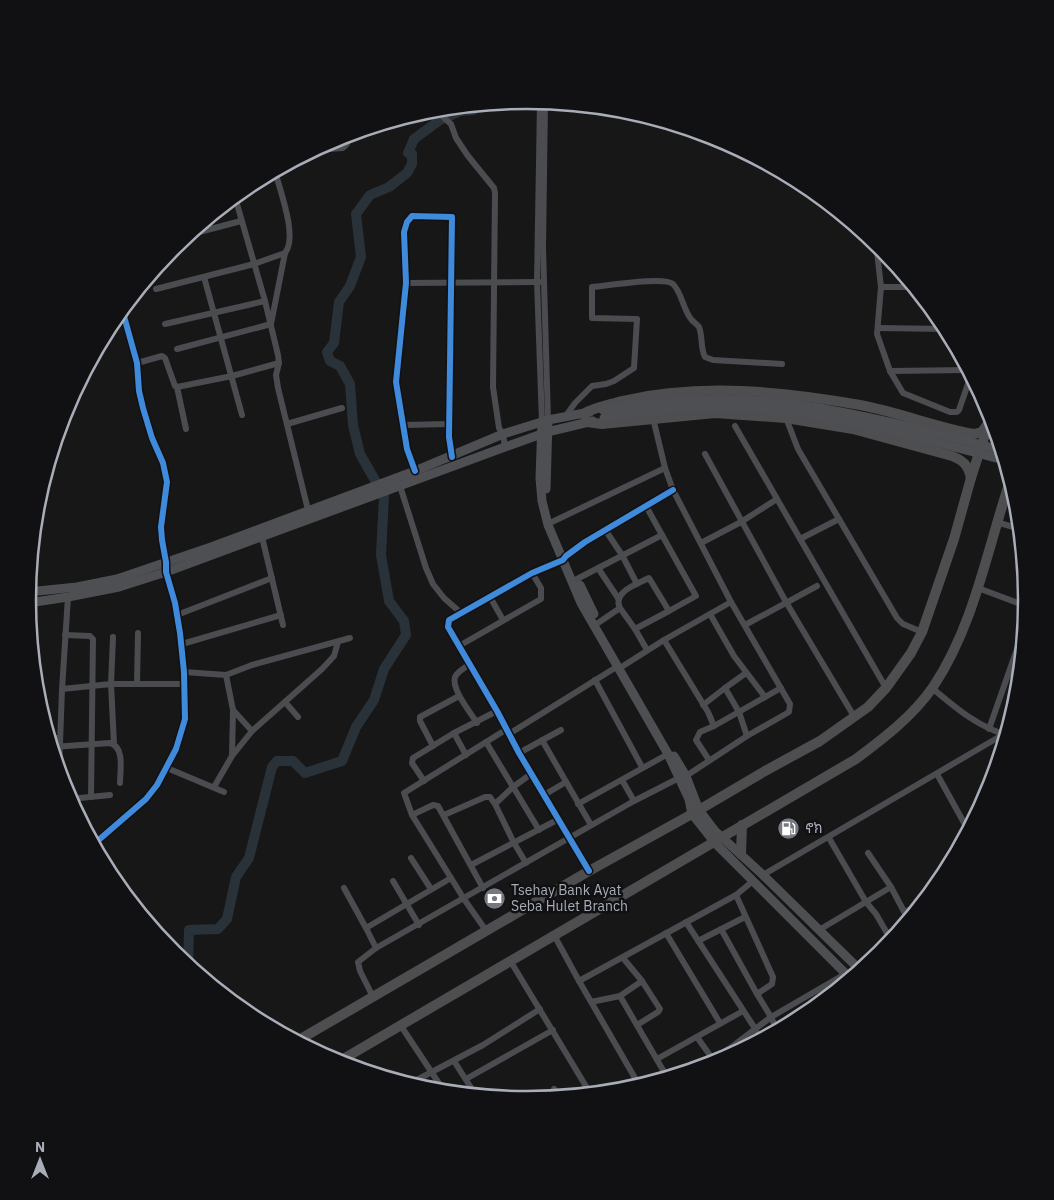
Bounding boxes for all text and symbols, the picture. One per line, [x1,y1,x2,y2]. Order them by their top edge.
fuel station icon: ኖክ [777,816,801,840]
place label: ኖክ [805,819,823,837]
place label: Tsehay Bank Ayat Seba Hulet Branch [511,881,628,915]
bank icon: Tsehay Bank Ayat Seba Hulet Branch [483,886,507,910]
north arrow [15,1135,65,1185]
text: N [35,1138,45,1156]

